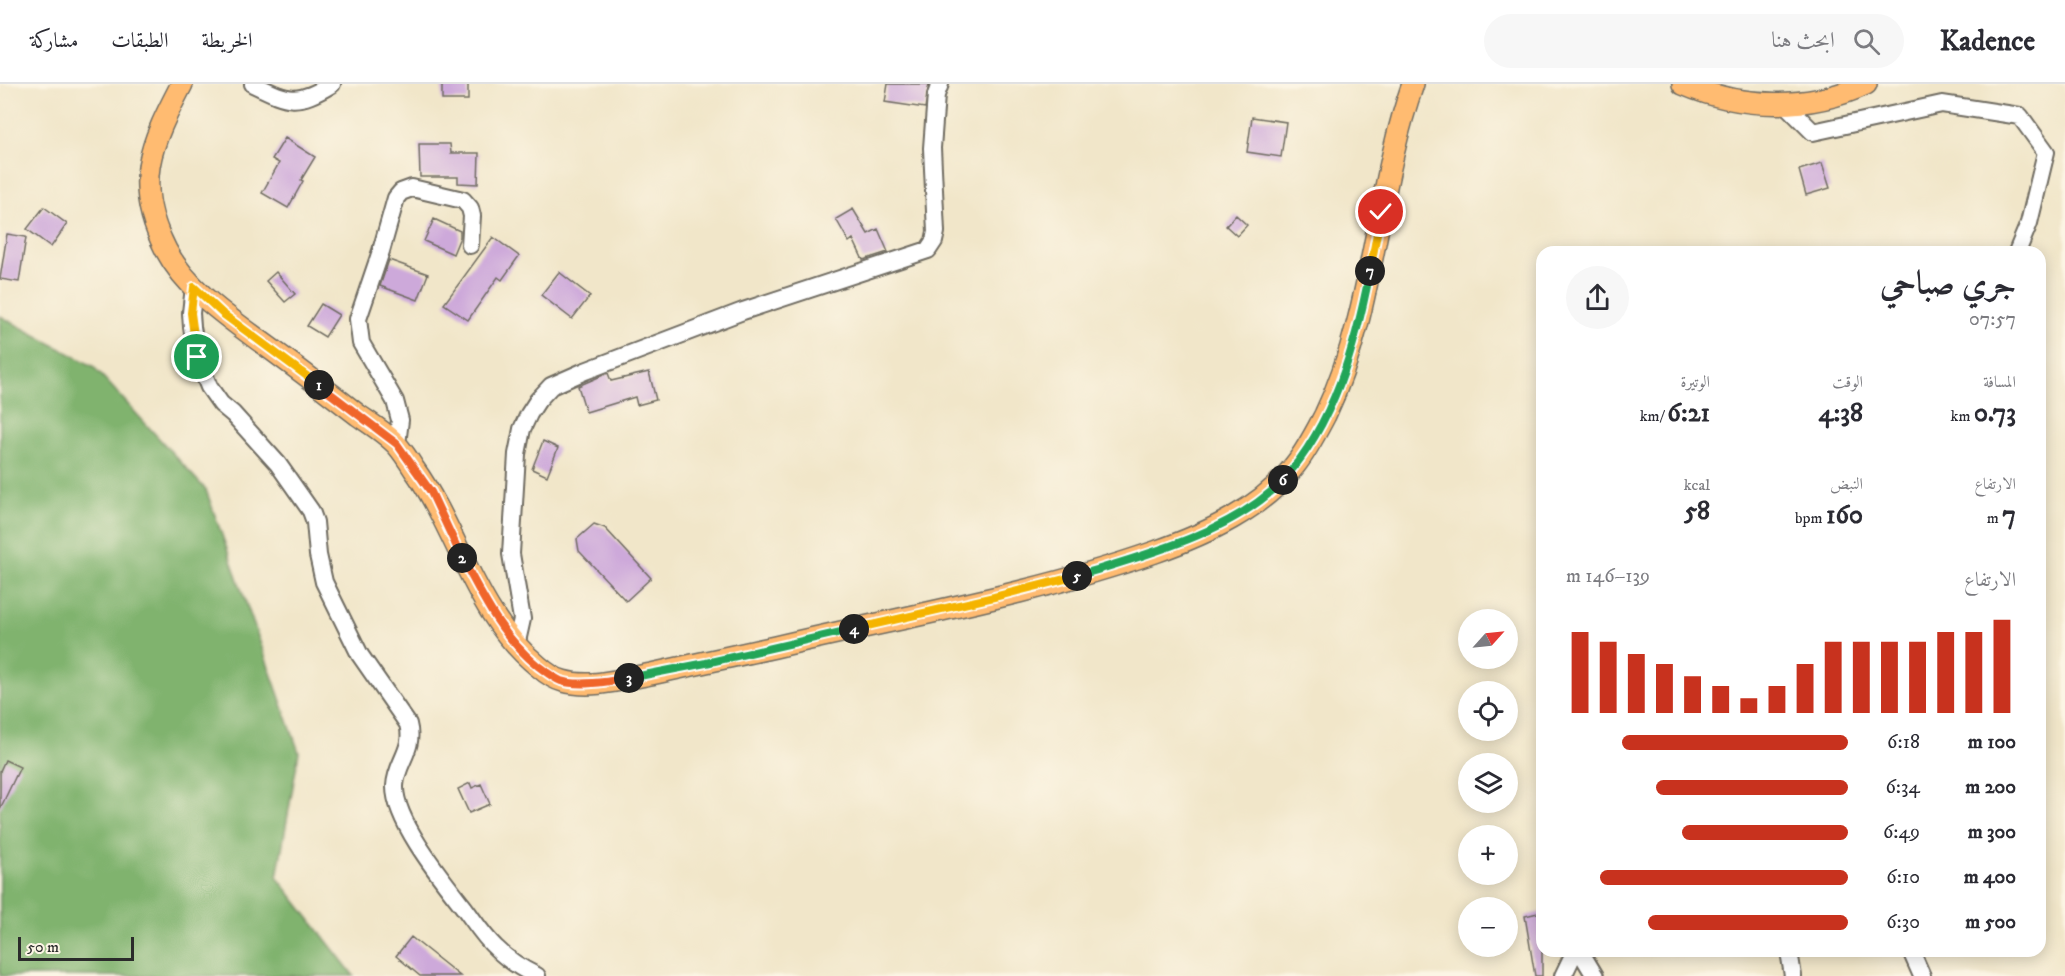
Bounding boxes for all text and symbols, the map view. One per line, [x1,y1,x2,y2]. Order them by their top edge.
search box [1484,14,1904,68]
text: Kadence [1940,24,2035,59]
icon: search [1850,25,1883,58]
text: ابحث هنا [1771,27,1835,54]
text: مشاركة [30,28,78,54]
text: الطبقات [111,28,168,54]
text: الخريطة [201,28,253,54]
pin [1355,186,1406,237]
icon: check [1364,195,1397,228]
pin: 7 [1355,256,1385,286]
text: 7 [1366,261,1374,281]
text: جري صباحي [1880,264,2016,305]
button: share [1566,266,1629,329]
text: 07:57 [1969,307,2016,332]
pin [171,331,222,382]
icon: arrive [180,340,213,373]
pin: 1 [304,370,334,400]
text: الوتيرة [1680,372,1710,392]
text: الوقت [1832,372,1863,392]
text: المسافة [1983,372,2016,392]
text: 1 [316,375,322,395]
text: 6:21 [1667,397,1710,430]
text: 4:38 [1819,397,1863,430]
text: 0.73 [1974,397,2016,430]
text: /km [1640,406,1667,426]
text: km [1951,406,1974,426]
pin: 6 [1268,465,1298,495]
text: 6 [1279,470,1287,490]
text: النبض [1830,474,1863,494]
text: الارتفاع [1974,474,2016,494]
text: kcal [1684,475,1710,495]
text: 58 [1684,495,1710,528]
text: 160 [1826,499,1863,532]
text: 7 [2002,499,2016,532]
text: bpm [1795,508,1826,528]
text: m [1987,508,2002,528]
pin: 2 [447,543,477,573]
text: 2 [458,548,466,568]
pin: 5 [1062,561,1092,591]
text: 139–146 m [1566,564,1650,589]
text: 5 [1073,566,1081,586]
text: الارتفاع [1964,568,2016,593]
north arrow [1458,609,1518,669]
map controls [1458,609,1518,957]
pin: 4 [839,614,869,644]
text: 4 [849,619,859,639]
pin: 3 [614,663,644,693]
text: 3 [626,668,632,688]
button: locate [1458,681,1518,741]
text: 6:18 [1887,730,1920,755]
text: 100 m [1968,730,2016,755]
button: layers [1458,753,1518,813]
text: 6:34 [1885,775,1920,800]
text: 200 m [1965,775,2016,800]
text: 6:49 [1883,820,1920,845]
text: 300 m [1968,820,2016,845]
button: + [1458,825,1518,885]
text: 6:10 [1886,865,1920,890]
text: 400 m [1964,865,2016,890]
button: − [1458,897,1518,957]
text: 6:30 [1886,910,1920,935]
text: 500 m [1965,910,2016,935]
scale bar [18,934,134,962]
text: 50 m [27,937,59,957]

